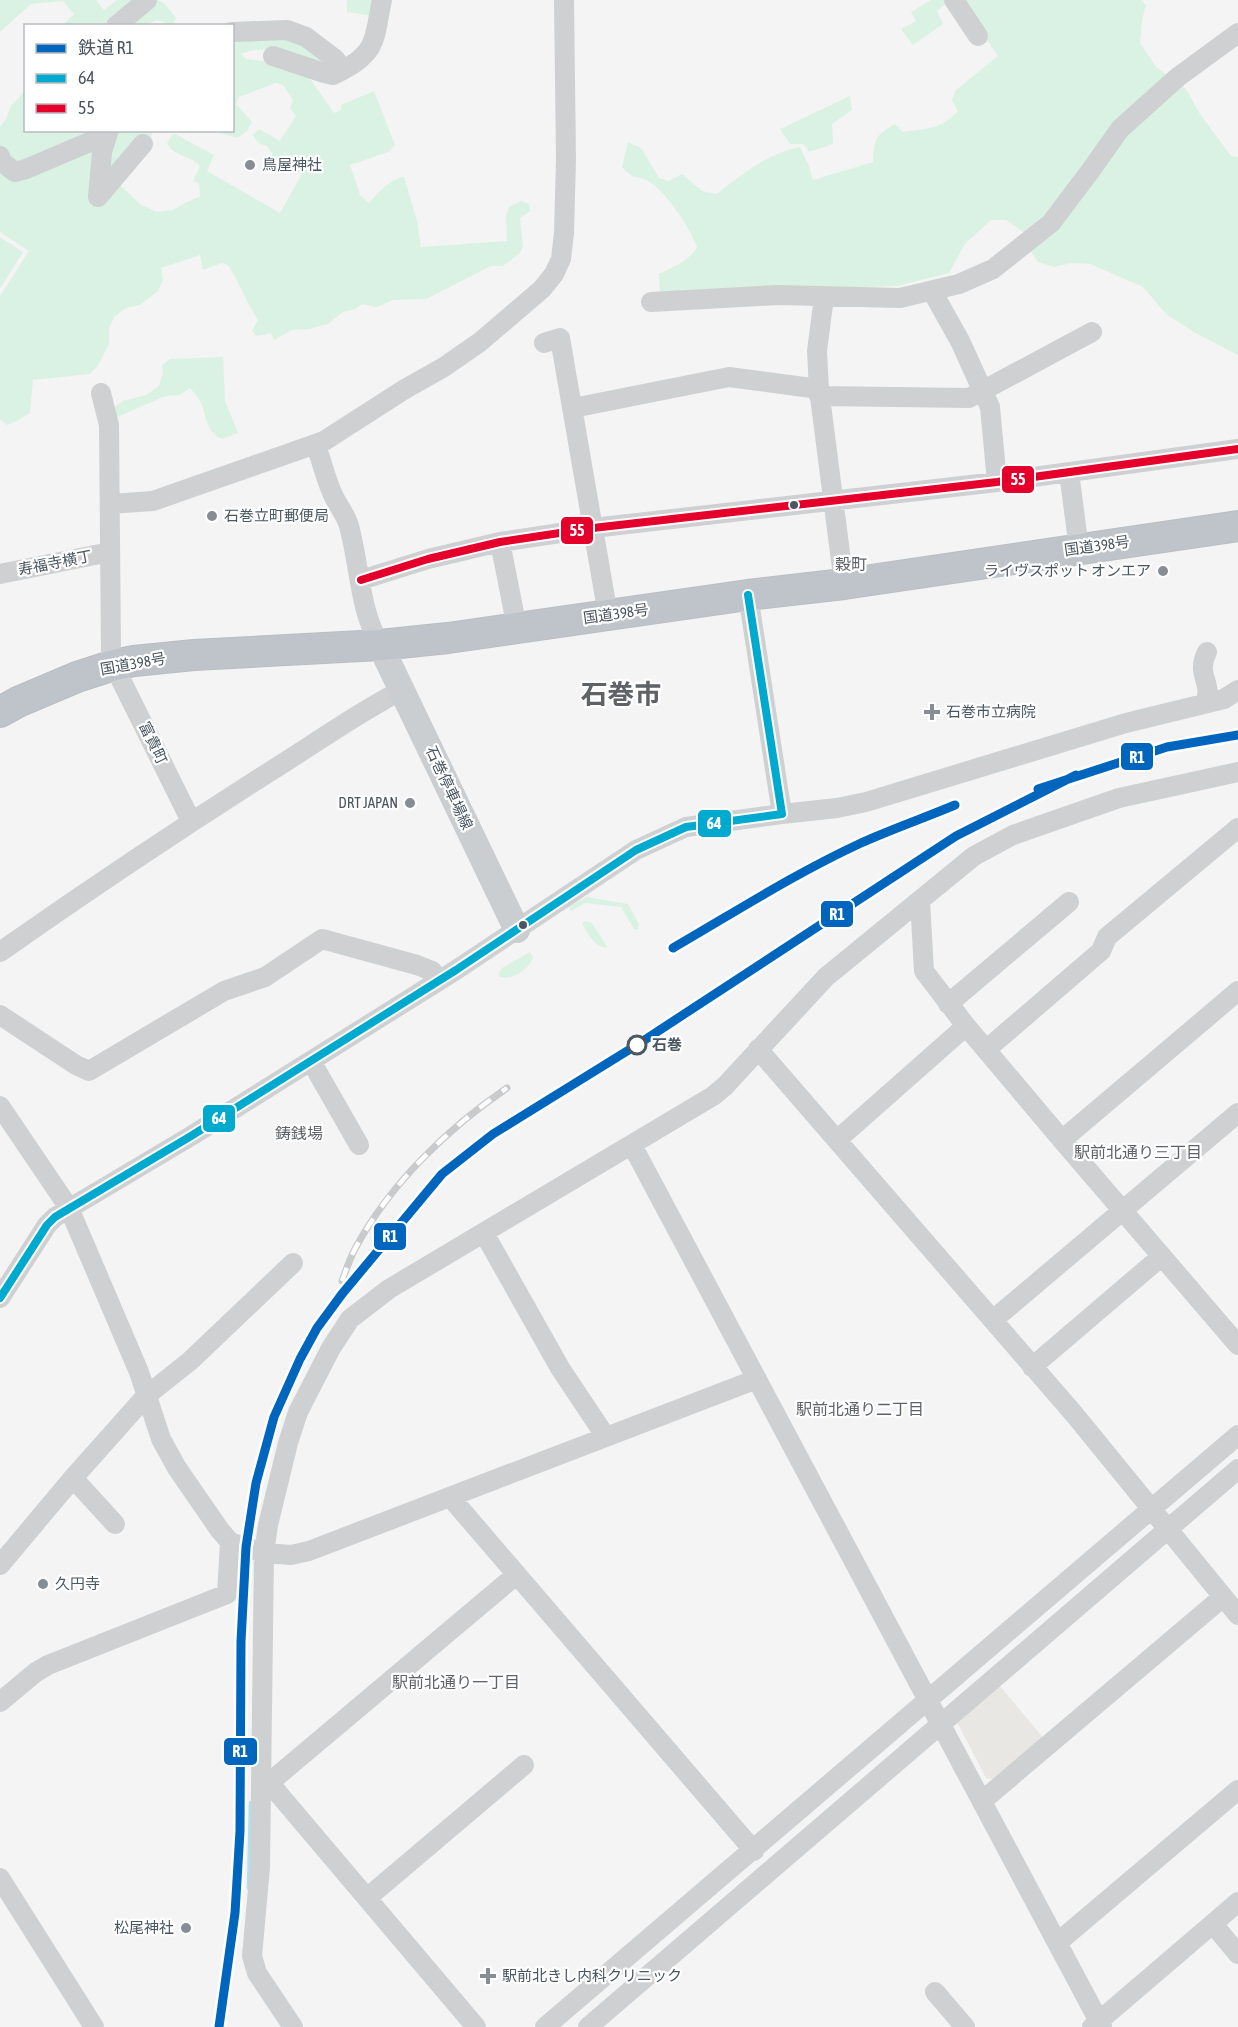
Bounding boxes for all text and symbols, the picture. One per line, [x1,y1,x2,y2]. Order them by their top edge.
legend [24,24,234,132]
text: 鉄道 R1 [78,37,134,58]
text: 64 [78,67,95,88]
text: 55 [78,97,95,118]
place label: 鳥屋神社 [262,156,322,173]
marker: 鳥屋神社 [243,158,257,172]
line badge: 55 [1001,465,1035,494]
text: 55 [1010,470,1026,488]
unlabelled marker [788,499,800,511]
place label: 石巻立町郵便局 [224,507,329,524]
marker: 石巻立町郵便局 [205,509,219,523]
line badge: 55 [560,516,594,545]
text: 55 [569,521,585,539]
street label: 国道398号 [1063,532,1131,559]
street label: 寿福寺横丁 [16,547,93,578]
district label: 穀町 [835,555,867,573]
place label: ライヴスポット オンエア [984,562,1151,579]
marker: ライヴスポット オンエア [1156,564,1170,578]
street label: 国道398号 [582,600,650,627]
street label: 国道398号 [99,649,167,678]
district label: 石巻市 [581,679,662,710]
marker: 石巻市立病院 [923,703,941,721]
place label: 石巻市立病院 [946,703,1036,720]
street label: 富貴町 [136,719,171,767]
line badge: R1 [1120,742,1154,771]
street label: 石巻停車場線 [423,743,476,832]
text: R1 [1129,748,1145,766]
place label: DRT JAPAN [338,794,398,811]
marker: DRT JAPAN [403,796,417,810]
line badge: 64 [697,809,732,838]
text: 64 [706,814,722,832]
line badge: R1 [820,900,854,928]
text: R1 [829,905,845,923]
unlabelled marker [517,919,529,931]
marker: 石巻 [627,1035,647,1055]
place label: 石巻 [652,1036,682,1053]
line badge: 64 [202,1104,236,1133]
text: 64 [211,1109,227,1127]
district label: 鋳銭場 [275,1124,323,1142]
district label: 駅前北通り三丁目 [1074,1143,1202,1161]
line badge: R1 [373,1222,407,1251]
text: R1 [382,1227,398,1245]
district label: 駅前北通り二丁目 [796,1400,924,1418]
place label: 久円寺 [55,1575,100,1592]
marker: 久円寺 [36,1577,50,1591]
district label: 駅前北通り一丁目 [392,1673,520,1691]
line badge: R1 [223,1737,258,1766]
text: R1 [232,1742,248,1760]
place label: 松尾神社 [114,1919,174,1936]
marker: 松尾神社 [179,1921,193,1935]
marker: 駅前北きし内科クリニック [479,1967,497,1985]
place label: 駅前北きし内科クリニック [502,1967,682,1984]

